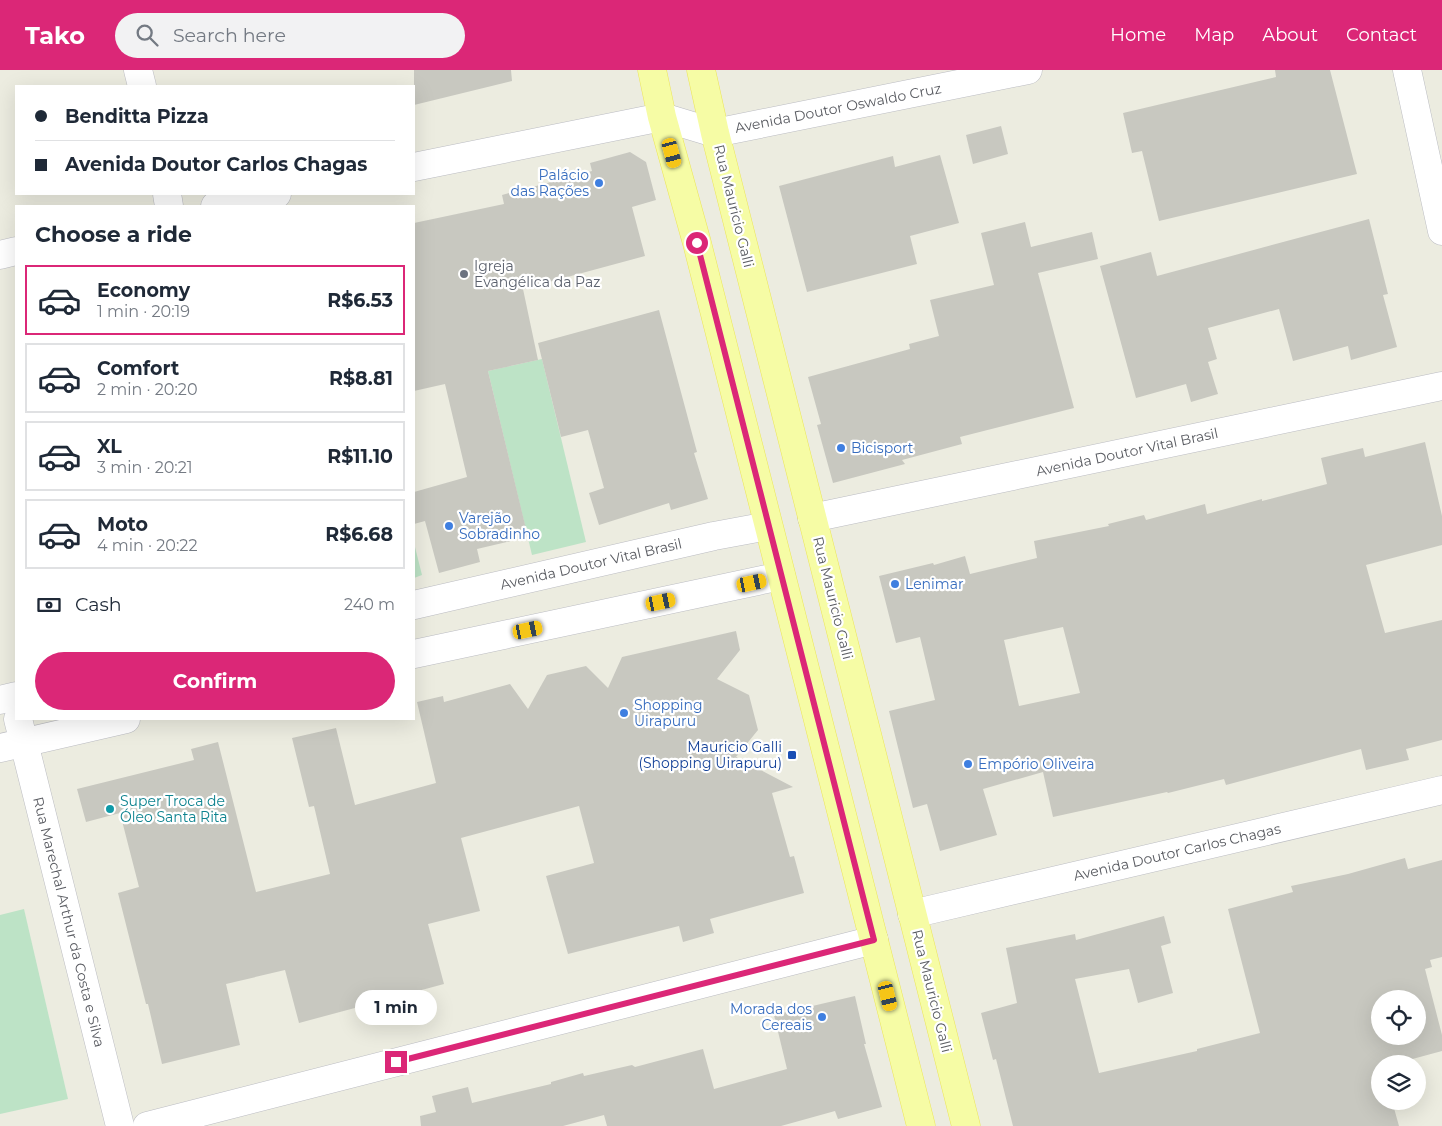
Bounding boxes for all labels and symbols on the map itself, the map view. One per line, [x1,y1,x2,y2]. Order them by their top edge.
street label: Avenida Doutor Oswaldo Cruz [733,79,943,137]
car [660,137,683,169]
street label: Rua Mauricio Galli [710,143,758,269]
place label: Palácio das Rações [511,166,589,200]
marker: Palácio das Rações [593,177,605,189]
route start [686,232,708,254]
place label: Igreja Evangélica da Paz [474,257,600,291]
marker: Igreja Evangélica da Paz [458,268,470,280]
street label: Avenida Doutor Vital Brasil [1034,424,1220,480]
place label: Bicisport [851,439,914,457]
marker: Bicisport [835,442,847,454]
place label: Varejão Sobradinho [459,509,540,543]
marker: Varejão Sobradinho [443,520,455,532]
street label: Avenida Doutor Vital Brasil [498,534,684,594]
street label: Rua Mauricio Galli [809,535,857,661]
car [735,573,768,593]
place label: Lenimar [905,575,964,593]
marker: Lenimar [889,578,901,590]
car [644,592,677,612]
car [511,620,544,640]
place label: Shopping Uirapuru [634,696,703,730]
marker: Shopping Uirapuru [618,707,630,719]
place label: Mauricio Galli (Shopping Uirapuru) [638,738,782,772]
marker: Mauricio Galli (Shopping Uirapuru) [786,749,798,761]
place label: Empório Oliveira [978,755,1094,773]
marker: Empório Oliveira [962,758,974,770]
place label: Super Troca de Óleo Santa Rita [120,792,228,826]
street label: Rua Marechal Arthur da Costa e Silva [29,795,109,1049]
marker: Super Troca de Óleo Santa Rita [104,803,116,815]
street label: Avenida Doutor Carlos Chagas [1072,819,1283,885]
street label: Rua Mauricio Galli [908,928,956,1054]
car [877,980,898,1012]
callout: 1 min [355,990,437,1024]
place label: Morada dos Cereais [730,1000,812,1034]
marker: Morada dos Cereais [816,1011,828,1023]
route end [385,1051,407,1073]

